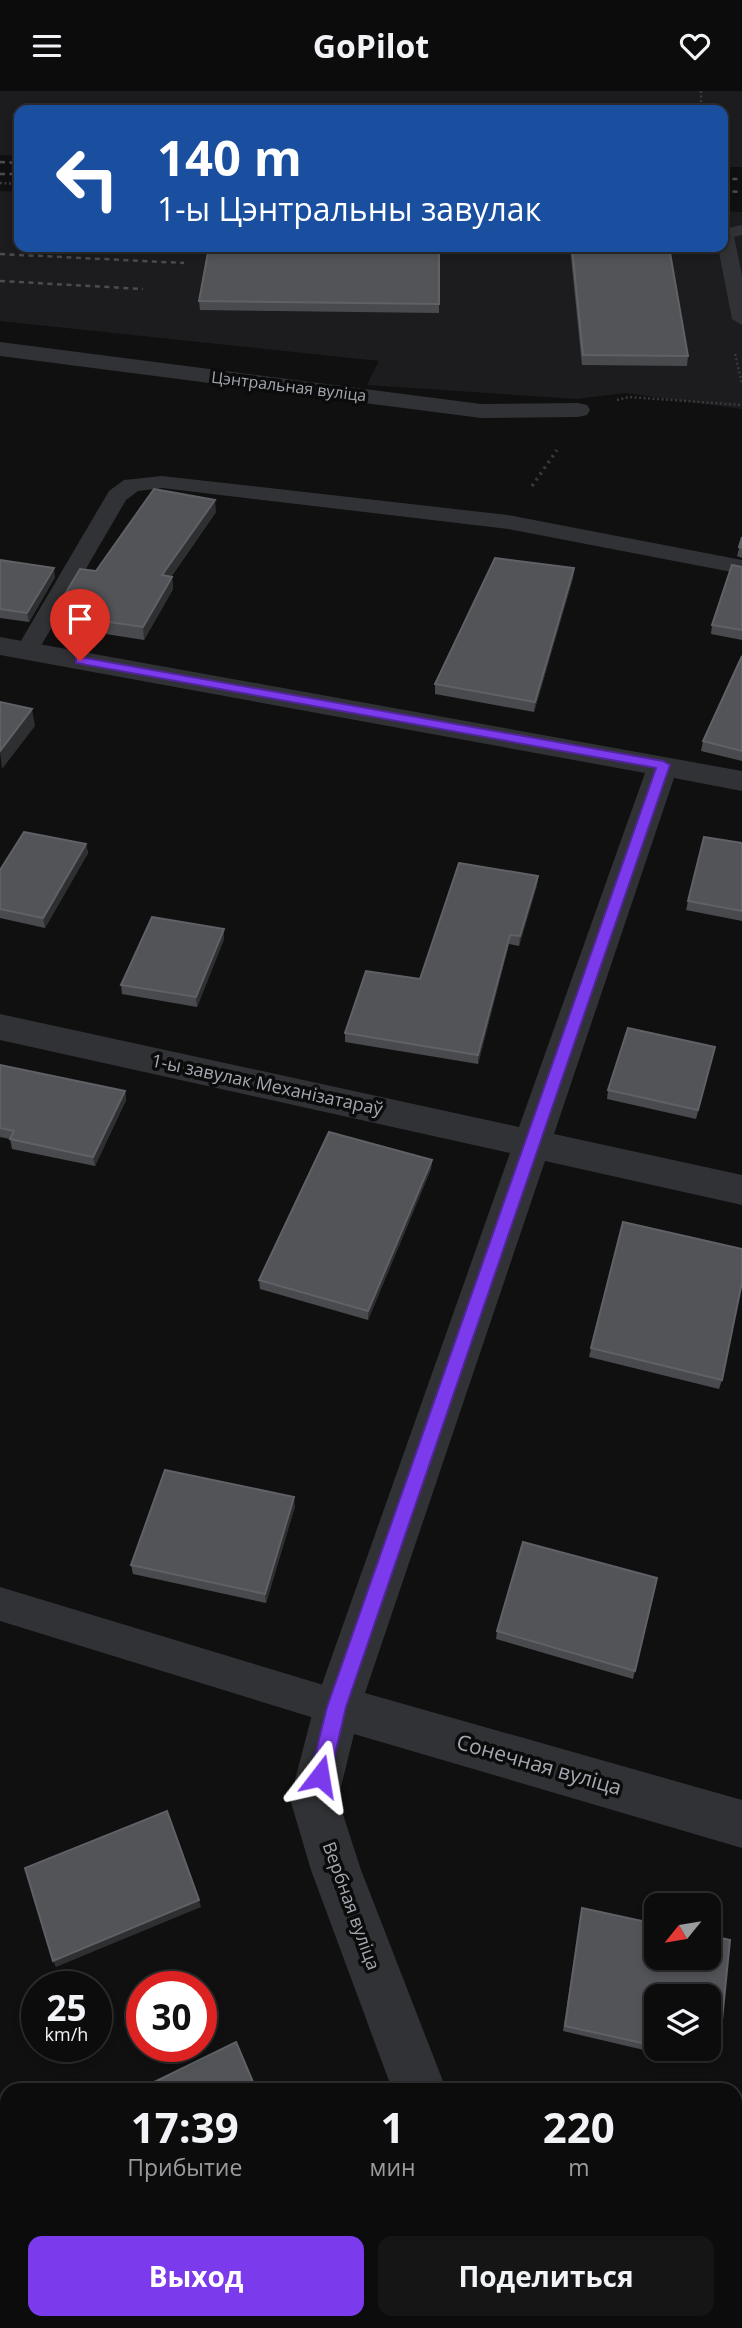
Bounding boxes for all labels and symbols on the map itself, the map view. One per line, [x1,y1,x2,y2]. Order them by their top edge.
street label: Цэнтральная вуліца [210,366,368,406]
pin [50,589,110,661]
street label: 1-ы завулак Механізатараў [149,1048,386,1120]
street label: Сонечная вуліца [453,1727,625,1801]
position arrow [283,1739,357,1813]
street label: Вербная вуліца [318,1838,386,1973]
north arrow [644,1893,721,1971]
speed limit sign: 30 [126,1971,217,2062]

